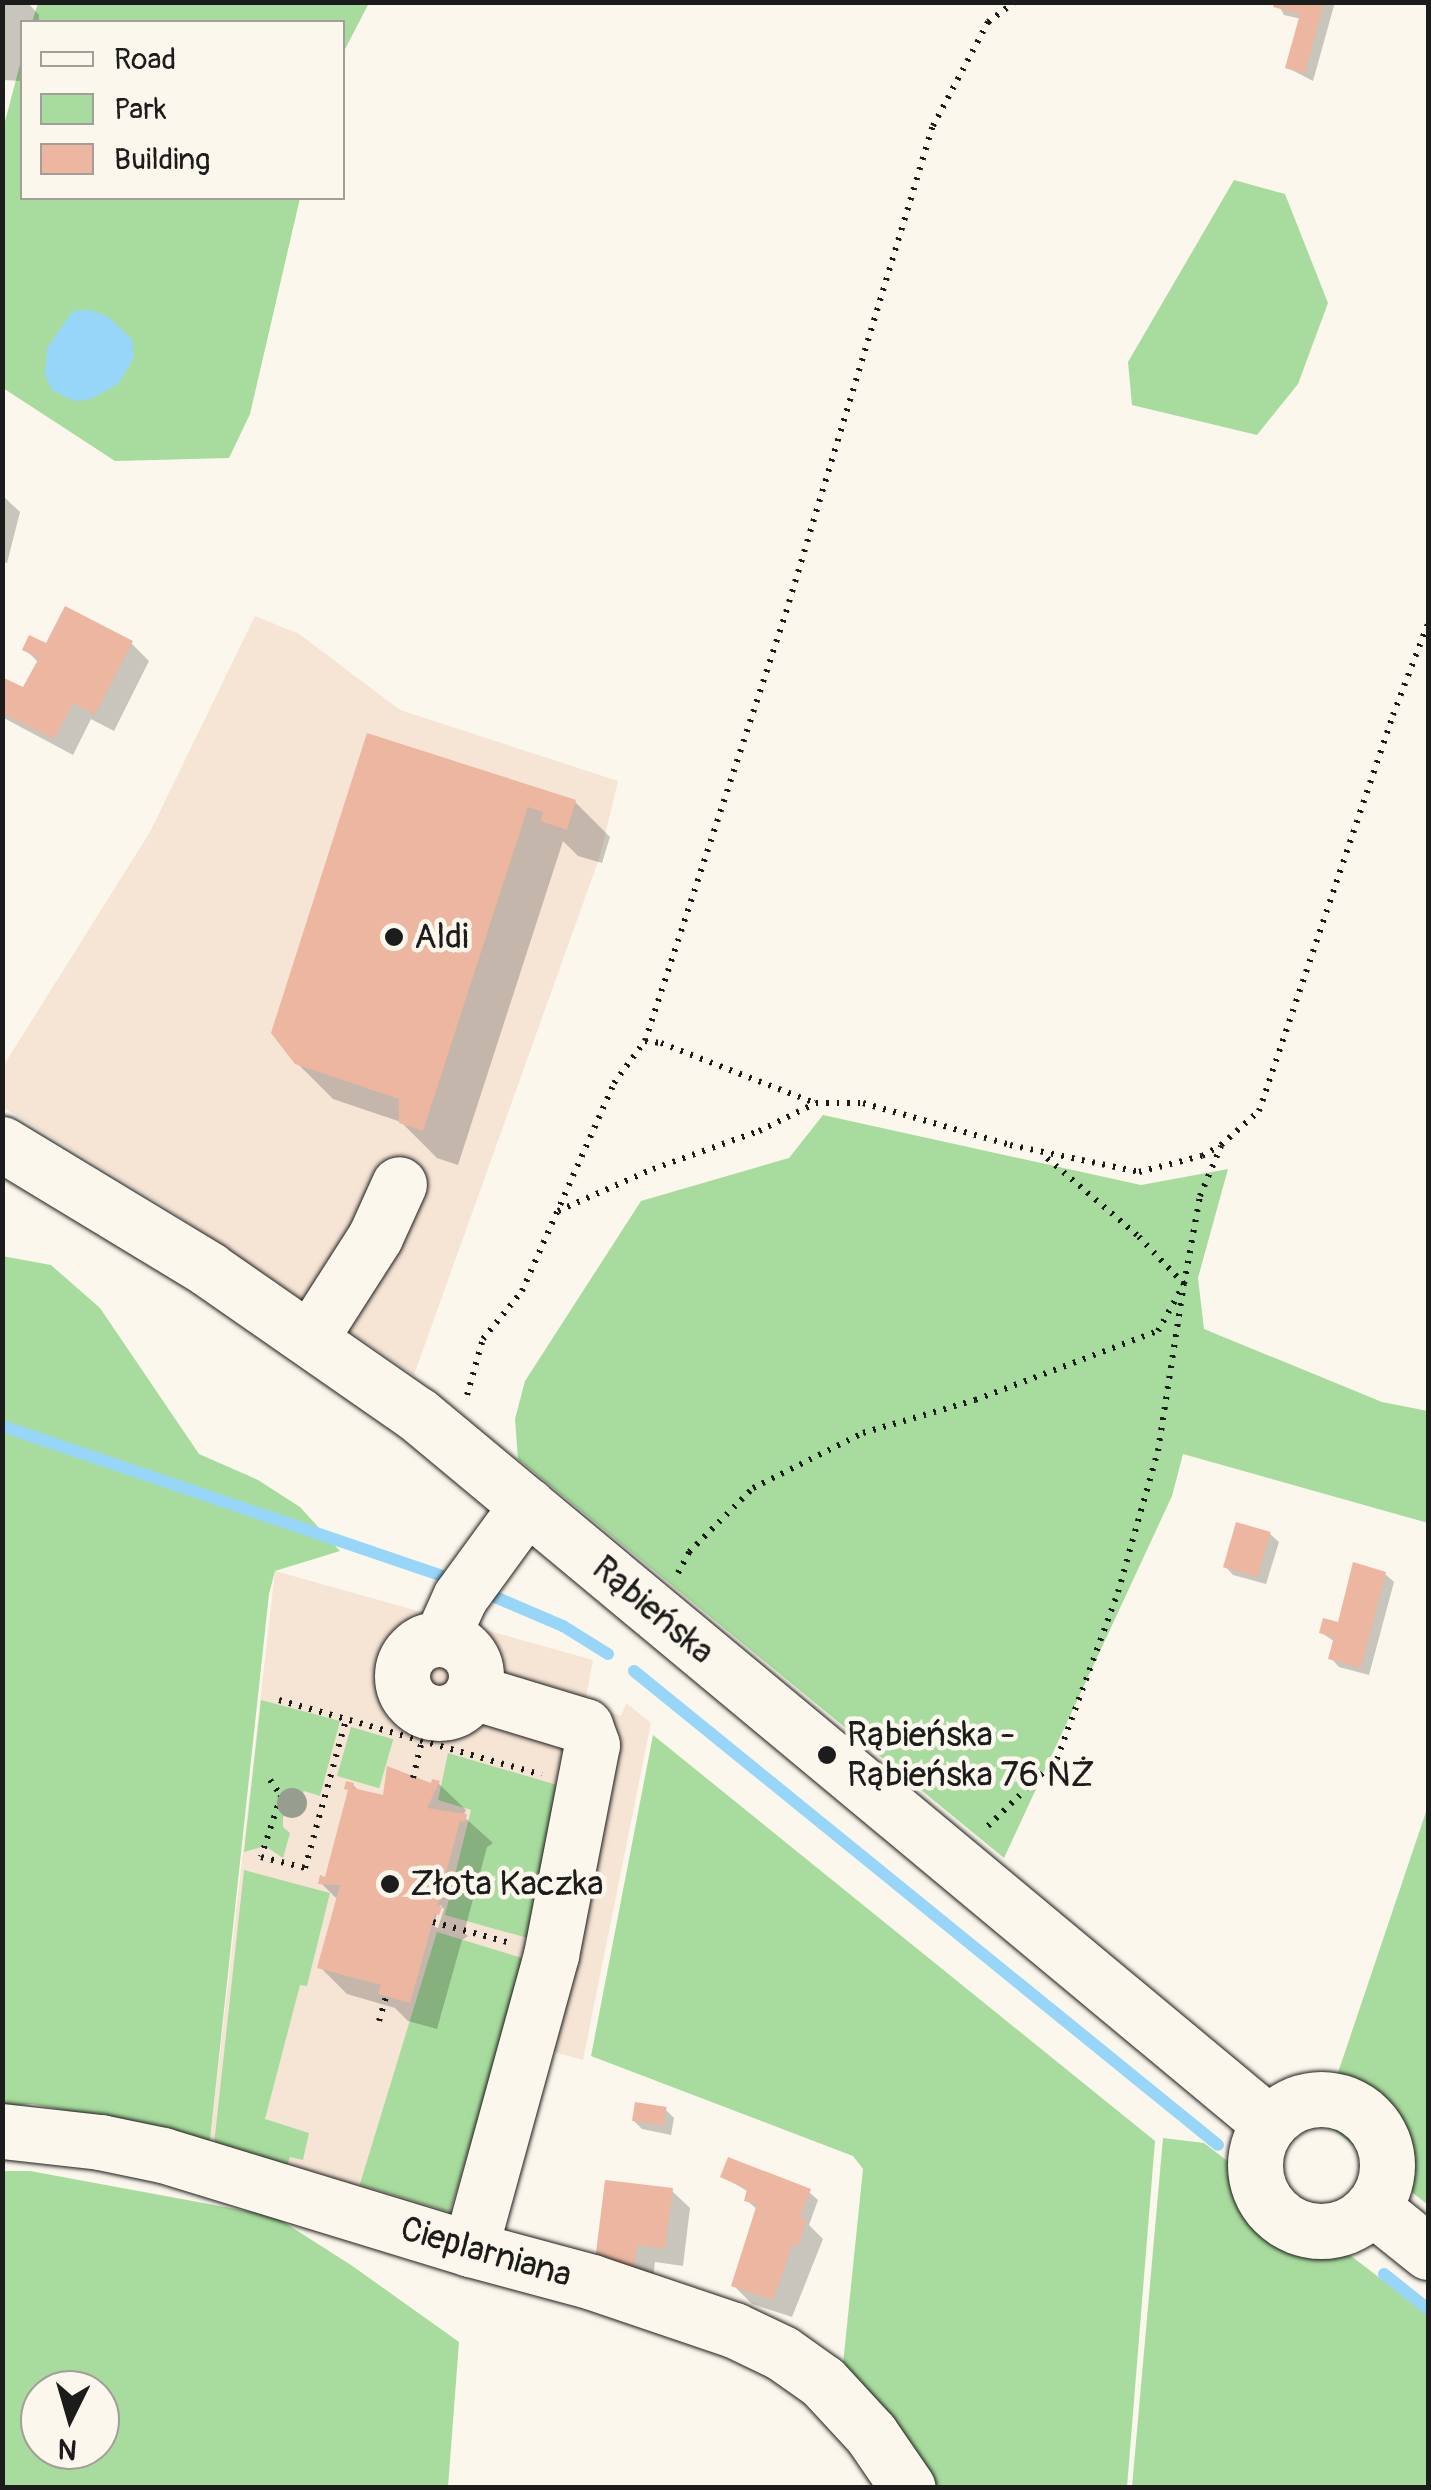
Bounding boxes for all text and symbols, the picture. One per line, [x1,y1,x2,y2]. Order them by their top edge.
legend [20,20,345,200]
text: Road [114,41,176,78]
text: Park [114,91,167,128]
text: Building [114,141,210,178]
place label: Aldi [414,916,468,958]
marker: Aldi [383,926,405,948]
street label: Rąbieńska [584,1547,722,1673]
place label: Rąbieńska - Rąbieńska 76 NŻ [847,1714,1095,1796]
marker: Rąbieńska - Rąbieńska 76 NŻ [816,1744,838,1766]
place label: Złota Kaczka [410,1863,604,1905]
marker: Złota Kaczka [379,1873,401,1895]
street label: Cieplarniana [396,2208,576,2296]
north arrow [20,2370,120,2470]
text: N [57,2430,78,2467]

